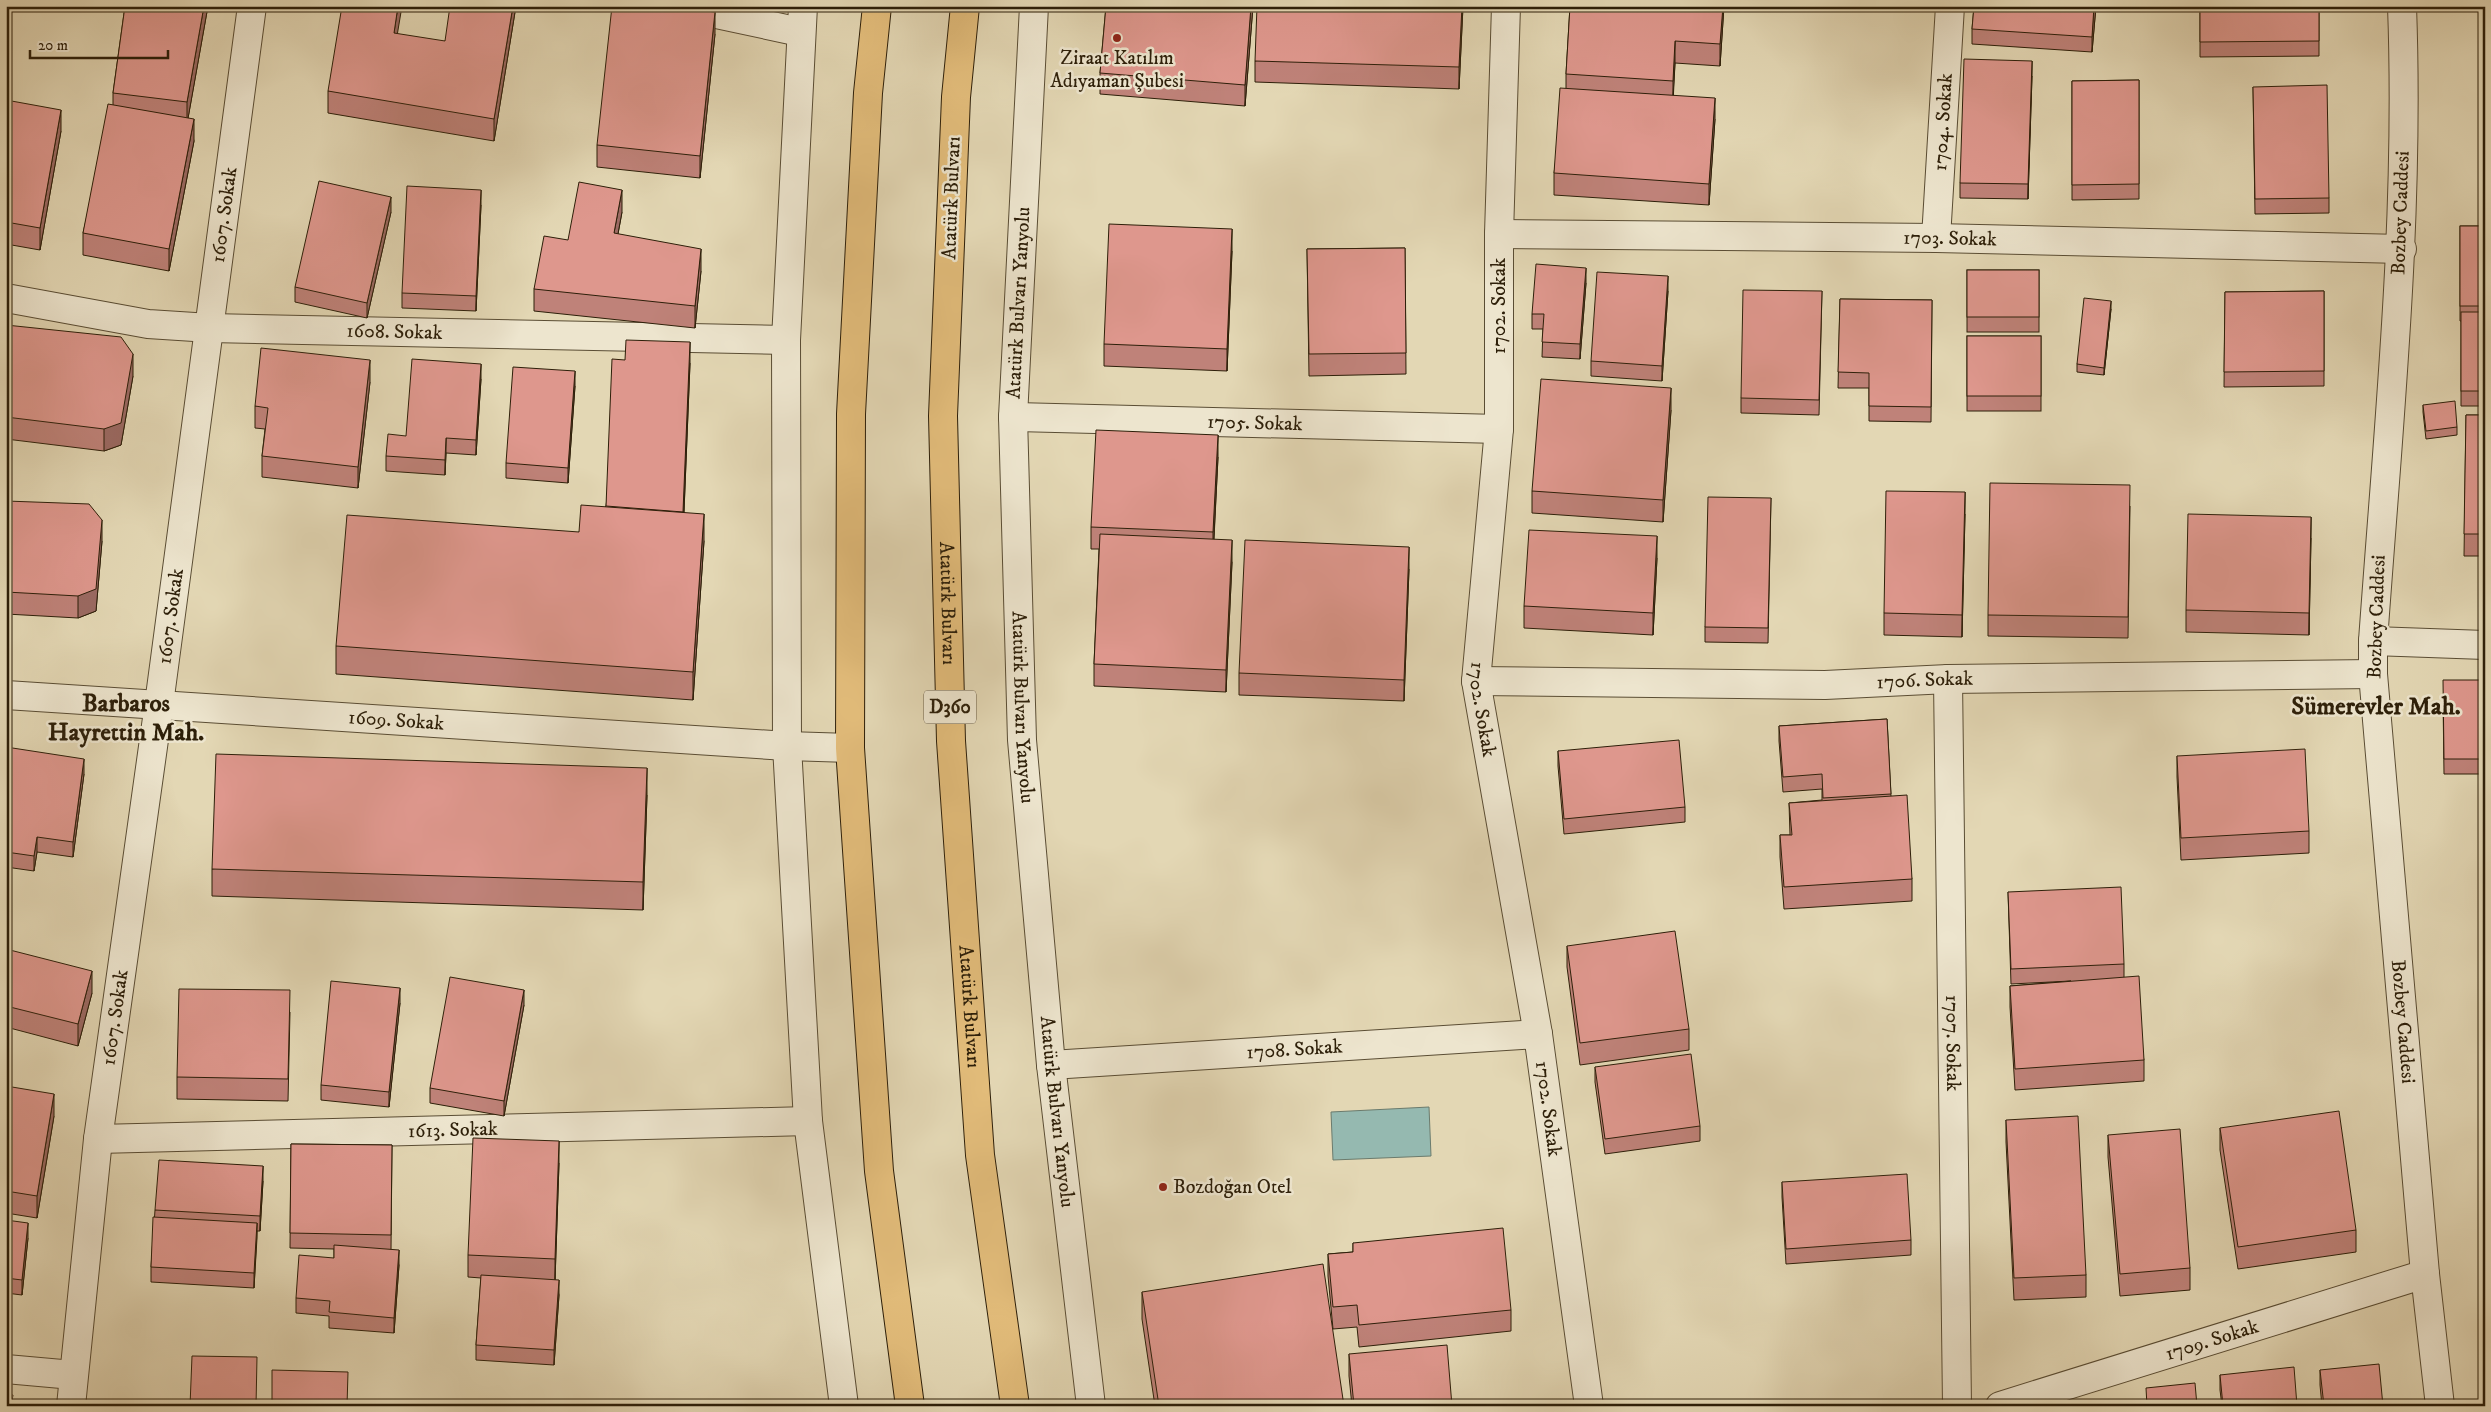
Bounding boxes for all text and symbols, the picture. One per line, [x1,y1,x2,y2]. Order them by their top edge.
scale bar [30,28,168,60]
marker: Ziraat Katılım Adıyaman Şubesi [1111,32,1123,44]
text: 20 m [38,36,68,55]
place label: Ziraat Katılım Adıyaman Şubesi [1050,46,1184,94]
street label: 1704. Sokak [1928,72,1958,172]
street label: Atatürk Bulvarı [937,136,967,260]
street label: Bozbey Caddesi [2386,150,2416,276]
street label: 1607. Sokak [205,165,243,264]
street label: Atatürk Bulvarı Yanyolu [1001,206,1037,400]
street label: 1703. Sokak [1903,225,1997,252]
street label: 1702. Sokak [1487,258,1512,354]
street label: 1608. Sokak [346,318,443,345]
street label: 1705. Sokak [1207,409,1303,437]
street label: Atatürk Bulvarı [934,541,962,665]
street label: Bozbey Caddesi [2362,554,2392,680]
street label: 1607. Sokak [152,567,189,666]
street label: Atatürk Bulvarı Yanyolu [1006,611,1040,804]
street label: 1702. Sokak [1463,661,1502,759]
street label: 1706. Sokak [1876,666,1973,695]
district label: Barbaros Hayrettin Mah. [48,688,204,748]
road number: D360 [924,690,976,724]
district label: Sümerevler Mah. [2291,691,2461,722]
street label: 1609. Sokak [347,705,445,736]
street label: Atatürk Bulvarı [953,944,986,1069]
street label: Bozbey Caddesi [2385,959,2421,1085]
street label: 1607. Sokak [96,968,134,1067]
street label: 1707. Sokak [1939,995,1966,1092]
street label: Atatürk Bulvarı Yanyolu [1034,1015,1080,1209]
street label: 1708. Sokak [1246,1034,1343,1065]
street label: 1702. Sokak [1529,1059,1567,1158]
street label: 1613. Sokak [408,1116,498,1144]
place label: Bozdoğan Otel [1173,1175,1292,1200]
marker: Bozdoğan Otel [1157,1181,1169,1193]
street label: 1709. Sokak [2162,1314,2262,1366]

